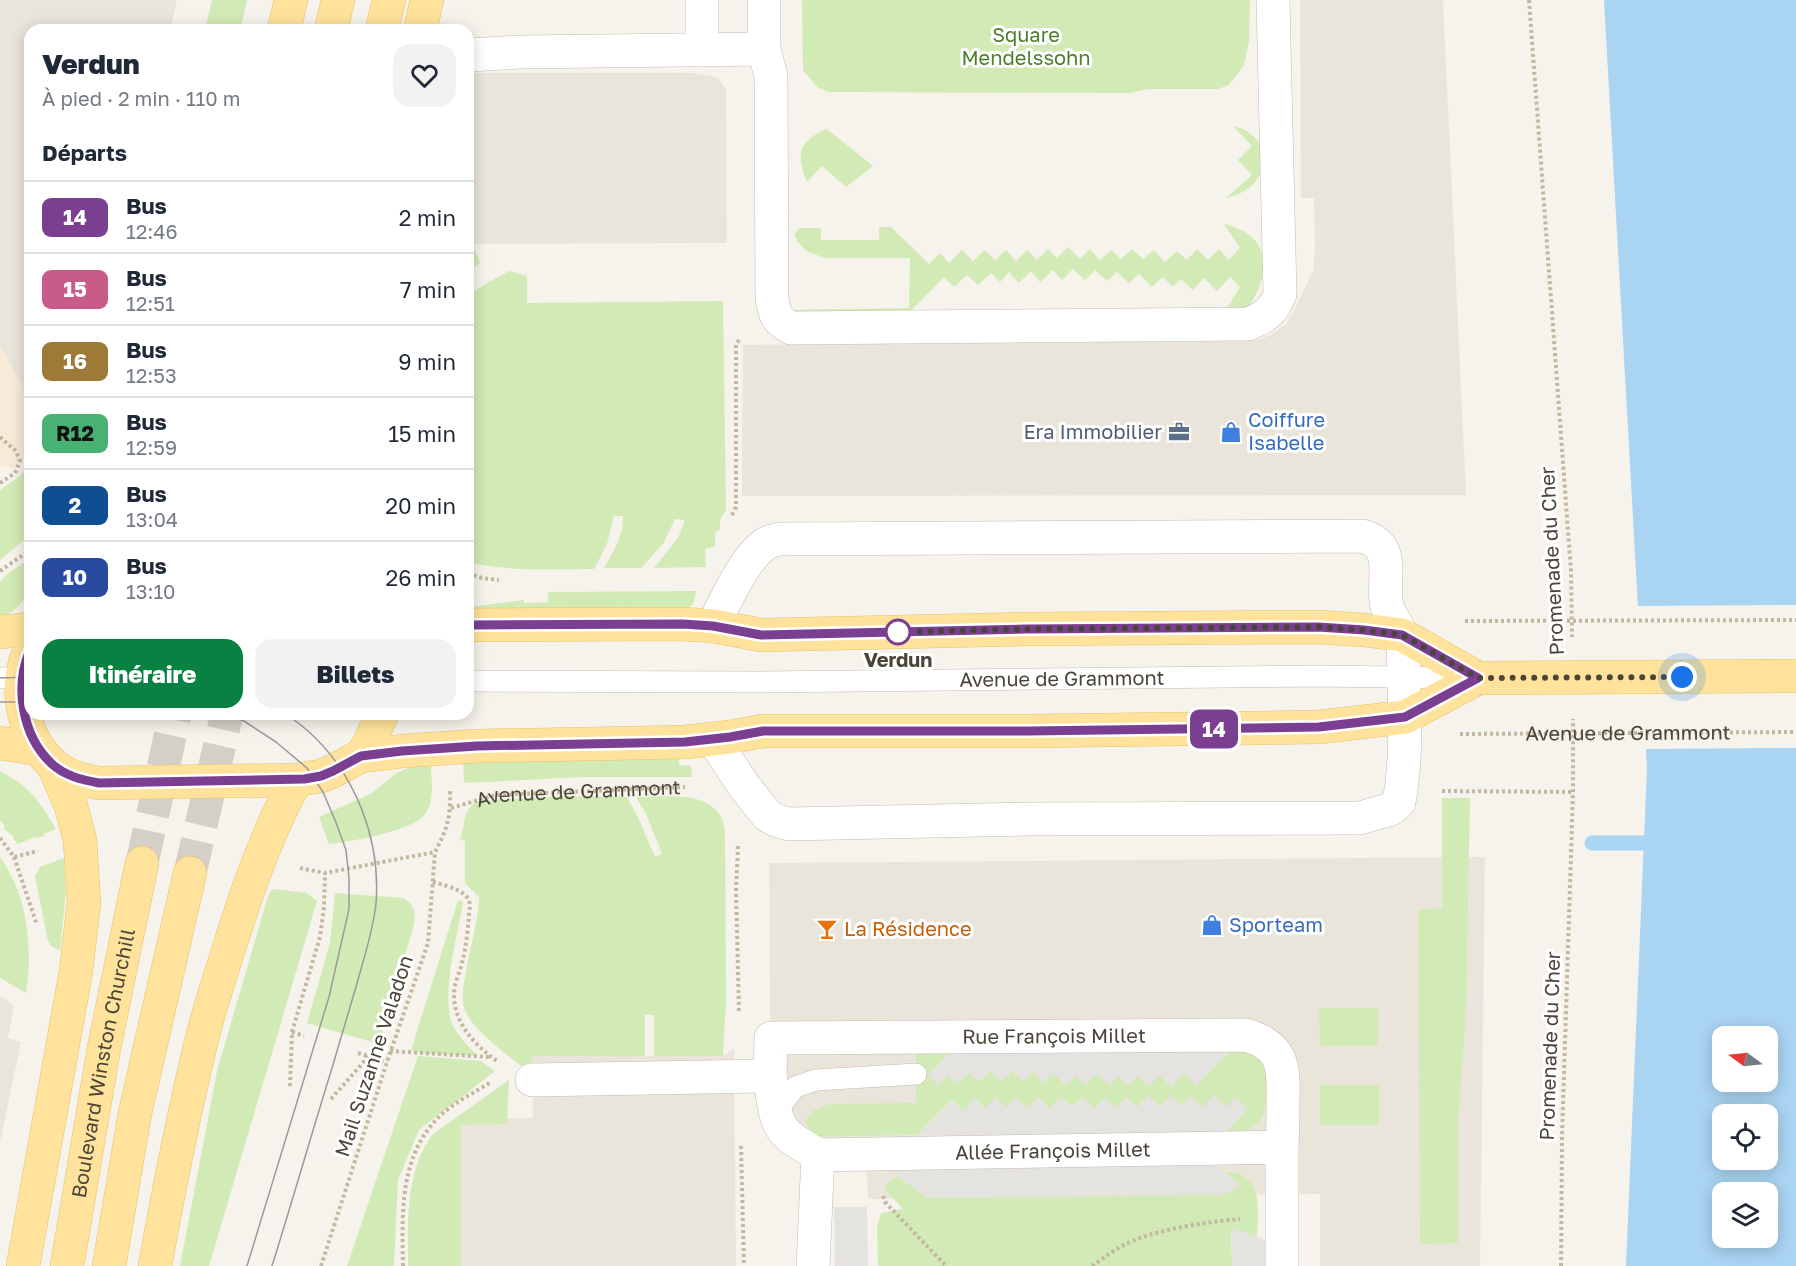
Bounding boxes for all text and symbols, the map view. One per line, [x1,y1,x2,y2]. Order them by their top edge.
park label: Square Mendelssohn [961,22,1091,69]
button: heart [393,44,456,107]
text: Verdun [42,47,140,80]
text: À pied · 2 min · 110 m [42,86,240,110]
text: Départs [42,139,127,166]
text: Bus [126,192,167,219]
text: 14 [63,204,87,230]
text: 2 min [399,204,456,231]
text: 12:46 [126,219,178,243]
text: Bus [126,264,167,291]
text: 15 [63,276,87,302]
text: 7 min [400,276,456,303]
text: 12:51 [126,291,175,315]
text: Bus [126,336,167,363]
text: 16 [63,348,87,374]
text: 9 min [398,348,456,375]
text: 12:53 [126,363,177,387]
place label: Coiffure Isabelle [1248,407,1325,454]
text: Bus [126,408,167,435]
place label: Era Immobilier [1023,419,1162,443]
text: R12 [56,420,94,446]
text: 15 min [388,420,456,447]
office icon: Era Immobilier [1167,420,1191,444]
shop icon: Coiffure Isabelle [1219,420,1243,444]
text: 12:59 [126,435,177,459]
street label: Promenade du Cher [1534,466,1568,656]
text: Bus [126,480,167,507]
text: 2 [69,492,81,518]
text: 20 min [385,492,456,519]
text: 13:04 [126,507,178,531]
text: Bus [126,552,167,579]
text: 10 [63,564,87,590]
text: 26 min [386,564,456,591]
text: 13:10 [126,579,176,603]
marker: Verdun [885,619,911,645]
button: Itinéraire [42,639,243,708]
button: Billets [255,639,456,708]
place label: Verdun [864,647,932,671]
your location [1667,662,1697,692]
street label: Avenue de Grammont [959,665,1165,691]
line badge: 14 [1187,710,1241,748]
text: 14 [1202,716,1226,742]
street label: Avenue de Grammont [1525,719,1731,745]
street label: Avenue de Grammont [473,774,681,811]
place label: Sporteam [1229,912,1323,936]
shop icon: Sporteam [1200,913,1224,937]
place label: La Résidence [844,916,972,940]
bar icon: La Résidence [815,917,839,941]
street label: Boulevard Winston Churchill [66,926,139,1200]
street label: Promenade du Cher [1534,951,1564,1141]
street label: Mail Suzanne Valadon [329,952,417,1160]
street label: Rue François Millet [962,1023,1146,1048]
north arrow [1712,1026,1778,1092]
map controls [1712,1026,1778,1248]
button: locate [1712,1104,1778,1170]
street label: Allée François Millet [955,1136,1151,1164]
button: layers [1712,1182,1778,1248]

